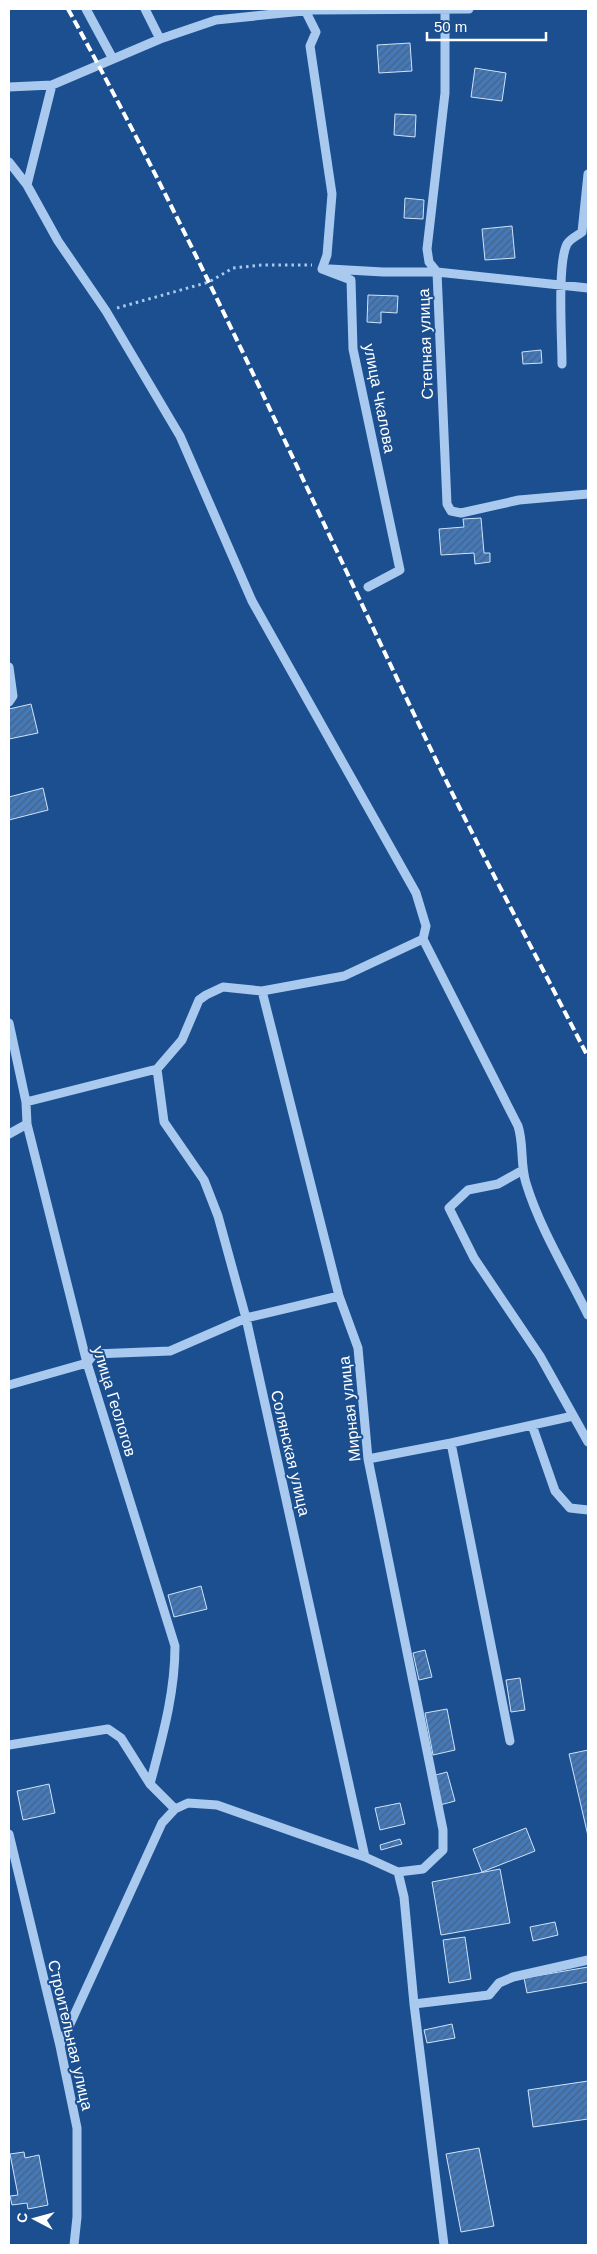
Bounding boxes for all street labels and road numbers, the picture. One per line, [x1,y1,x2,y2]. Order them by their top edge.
street label: Степная улица [415,288,436,400]
street label: улица Чкалова [361,342,398,454]
street label: улица Геологов [90,1344,139,1459]
street label: Мирная улица [335,1355,363,1463]
street label: Солянская улица [268,1389,313,1518]
street label: Строительная улица [45,1958,96,2112]

